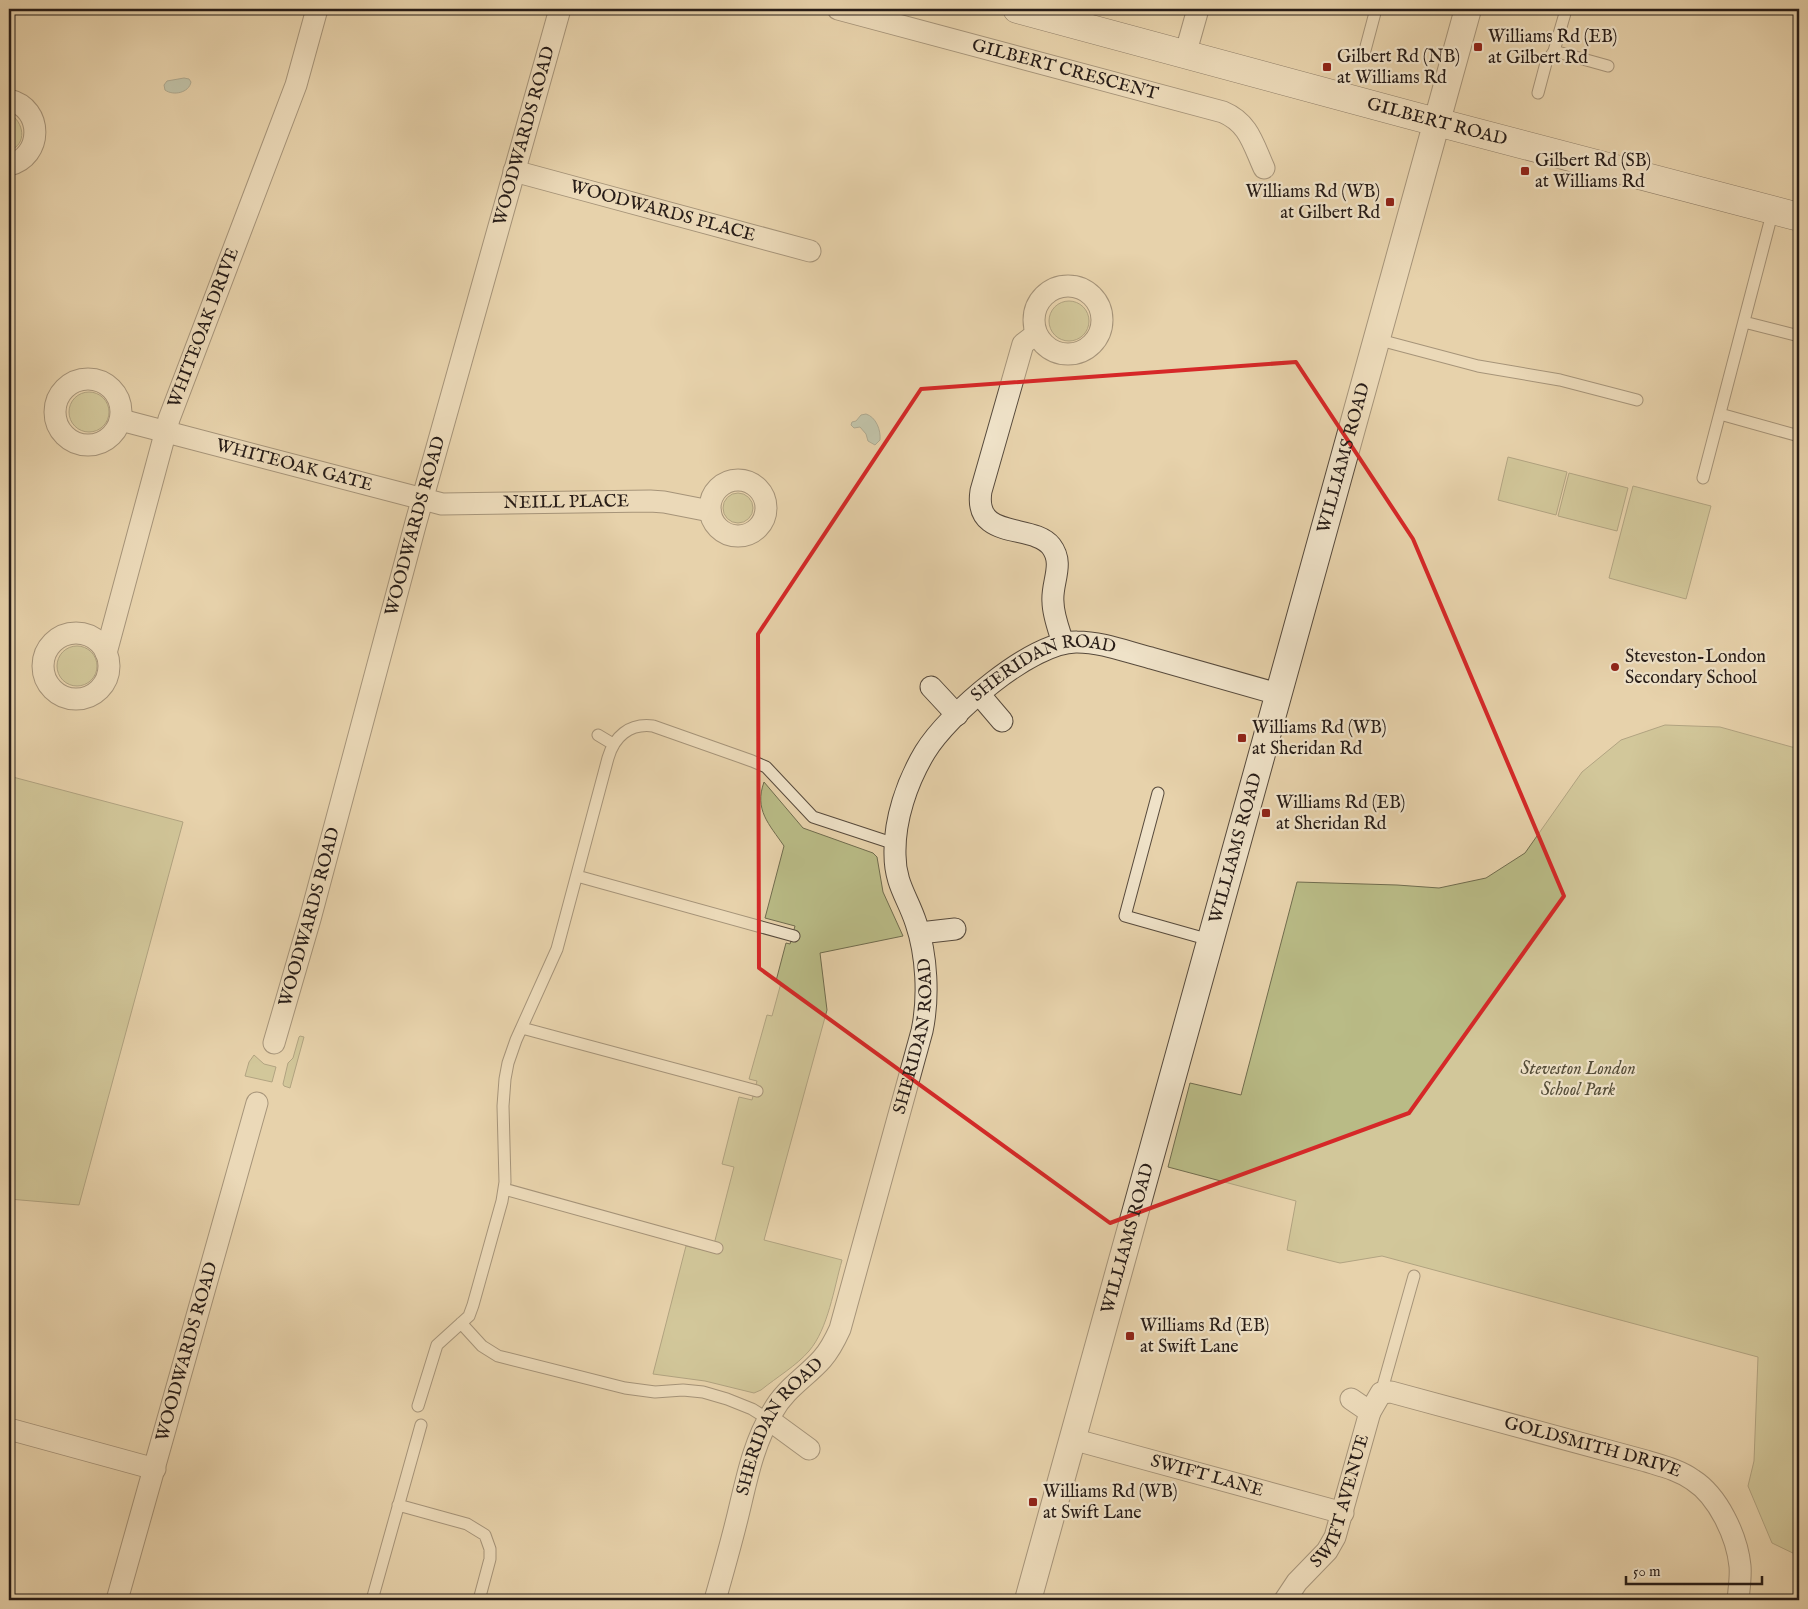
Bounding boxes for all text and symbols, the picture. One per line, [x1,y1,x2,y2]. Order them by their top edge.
place label: Williams Rd (EB) at Gilbert Rd [1488,26,1617,70]
street label: GILBERT CRESCENT [969,34,1161,106]
marker: Williams Rd (EB) at Gilbert Rd [1472,41,1484,53]
street label: WOODWARDS ROAD [488,44,560,228]
place label: Gilbert Rd (NB) at Williams Rd [1337,46,1460,90]
marker: Gilbert Rd (NB) at Williams Rd [1321,61,1333,73]
street label: GILBERT ROAD [1364,92,1510,151]
place label: Gilbert Rd (SB) at Williams Rd [1535,150,1651,194]
marker: Gilbert Rd (SB) at Williams Rd [1519,165,1531,177]
street label: WOODWARDS PLACE [567,175,758,247]
place label: Williams Rd (WB) at Gilbert Rd [1245,181,1380,225]
marker: Williams Rd (WB) at Gilbert Rd [1384,196,1396,208]
street label: WHITEOAK DRIVE [163,244,245,411]
street label: WILLIAMS ROAD [1312,380,1376,536]
street label: WHITEOAK GATE [213,434,375,497]
street label: WOODWARDS ROAD [380,434,451,618]
street label: NEILL PLACE [503,490,629,515]
street label: SHERIDAN ROAD [966,630,1118,707]
place label: Steveston-London Secondary School [1625,646,1766,690]
marker: Steveston-London Secondary School [1609,661,1621,673]
place label: Williams Rd (WB) at Sheridan Rd [1252,717,1387,761]
marker: Williams Rd (WB) at Sheridan Rd [1236,732,1248,744]
street label: WILLIAMS ROAD [1204,770,1268,926]
place label: Williams Rd (EB) at Sheridan Rd [1276,792,1405,836]
marker: Williams Rd (EB) at Sheridan Rd [1260,807,1272,819]
street label: WOODWARDS ROAD [274,825,345,1009]
street label: SHERIDAN ROAD [888,957,938,1117]
park label: Steveston London School Park [1520,1058,1636,1102]
street label: WILLIAMS ROAD [1096,1161,1160,1316]
street label: WOODWARDS ROAD [151,1259,223,1444]
place label: Williams Rd (EB) at Swift Lane [1140,1315,1269,1359]
marker: Williams Rd (EB) at Swift Lane [1124,1330,1136,1342]
street label: SHERIDAN ROAD [732,1353,828,1498]
street label: GOLDSMITH DRIVE [1502,1412,1684,1483]
street label: SWIFT AVENUE [1305,1432,1375,1573]
street label: SWIFT LANE [1148,1450,1266,1502]
place label: Williams Rd (WB) at Swift Lane [1043,1481,1178,1525]
marker: Williams Rd (WB) at Swift Lane [1027,1496,1039,1508]
scale bar [1626,1554,1762,1586]
text: 50 m [1633,1562,1661,1581]

